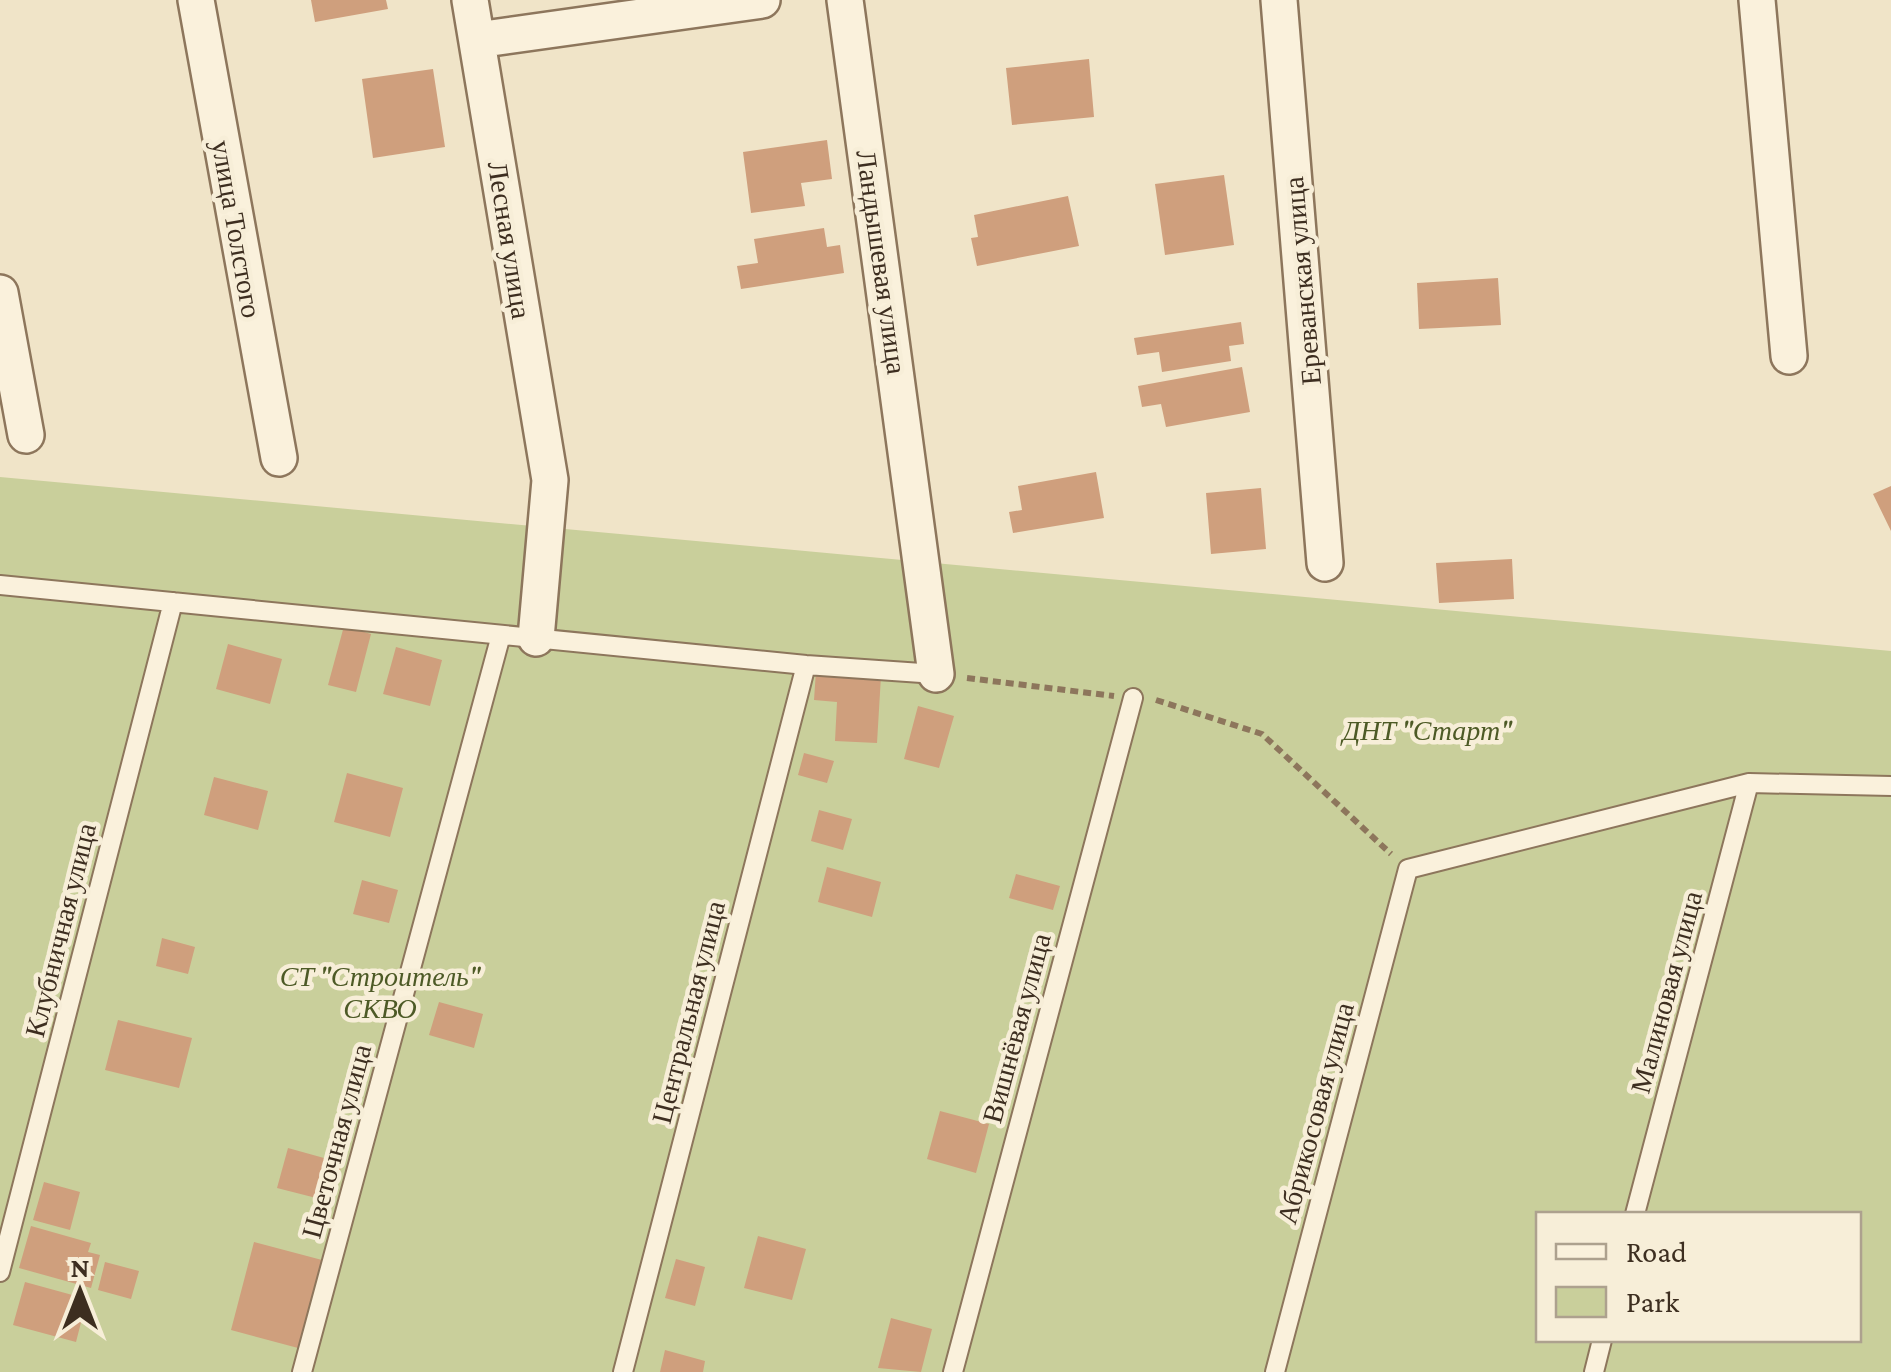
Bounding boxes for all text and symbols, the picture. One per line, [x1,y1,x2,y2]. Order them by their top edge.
street label: улица Толстого [206,138,267,320]
street label: Ландышевая улица [850,148,913,377]
street label: Лесная улица [482,159,537,322]
street label: Ереванская улица [1278,175,1327,386]
park label: ДНТ "Старт" [1339,715,1513,746]
street label: Клубничная улица [19,819,102,1040]
street label: Малиновая улица [1625,887,1709,1097]
street label: Центральная улица [646,897,731,1127]
street label: Вишнёвая улица [976,929,1057,1126]
park label: СТ "Строитель" СКВО [280,961,482,1024]
street label: Абрикосовая улица [1271,999,1360,1227]
street label: Цветочная улица [296,1040,377,1242]
legend [1536,1212,1861,1342]
text: Road [1626,1235,1687,1268]
north arrow [30,1242,130,1342]
text: N [70,1252,90,1283]
text: Park [1626,1285,1680,1318]

